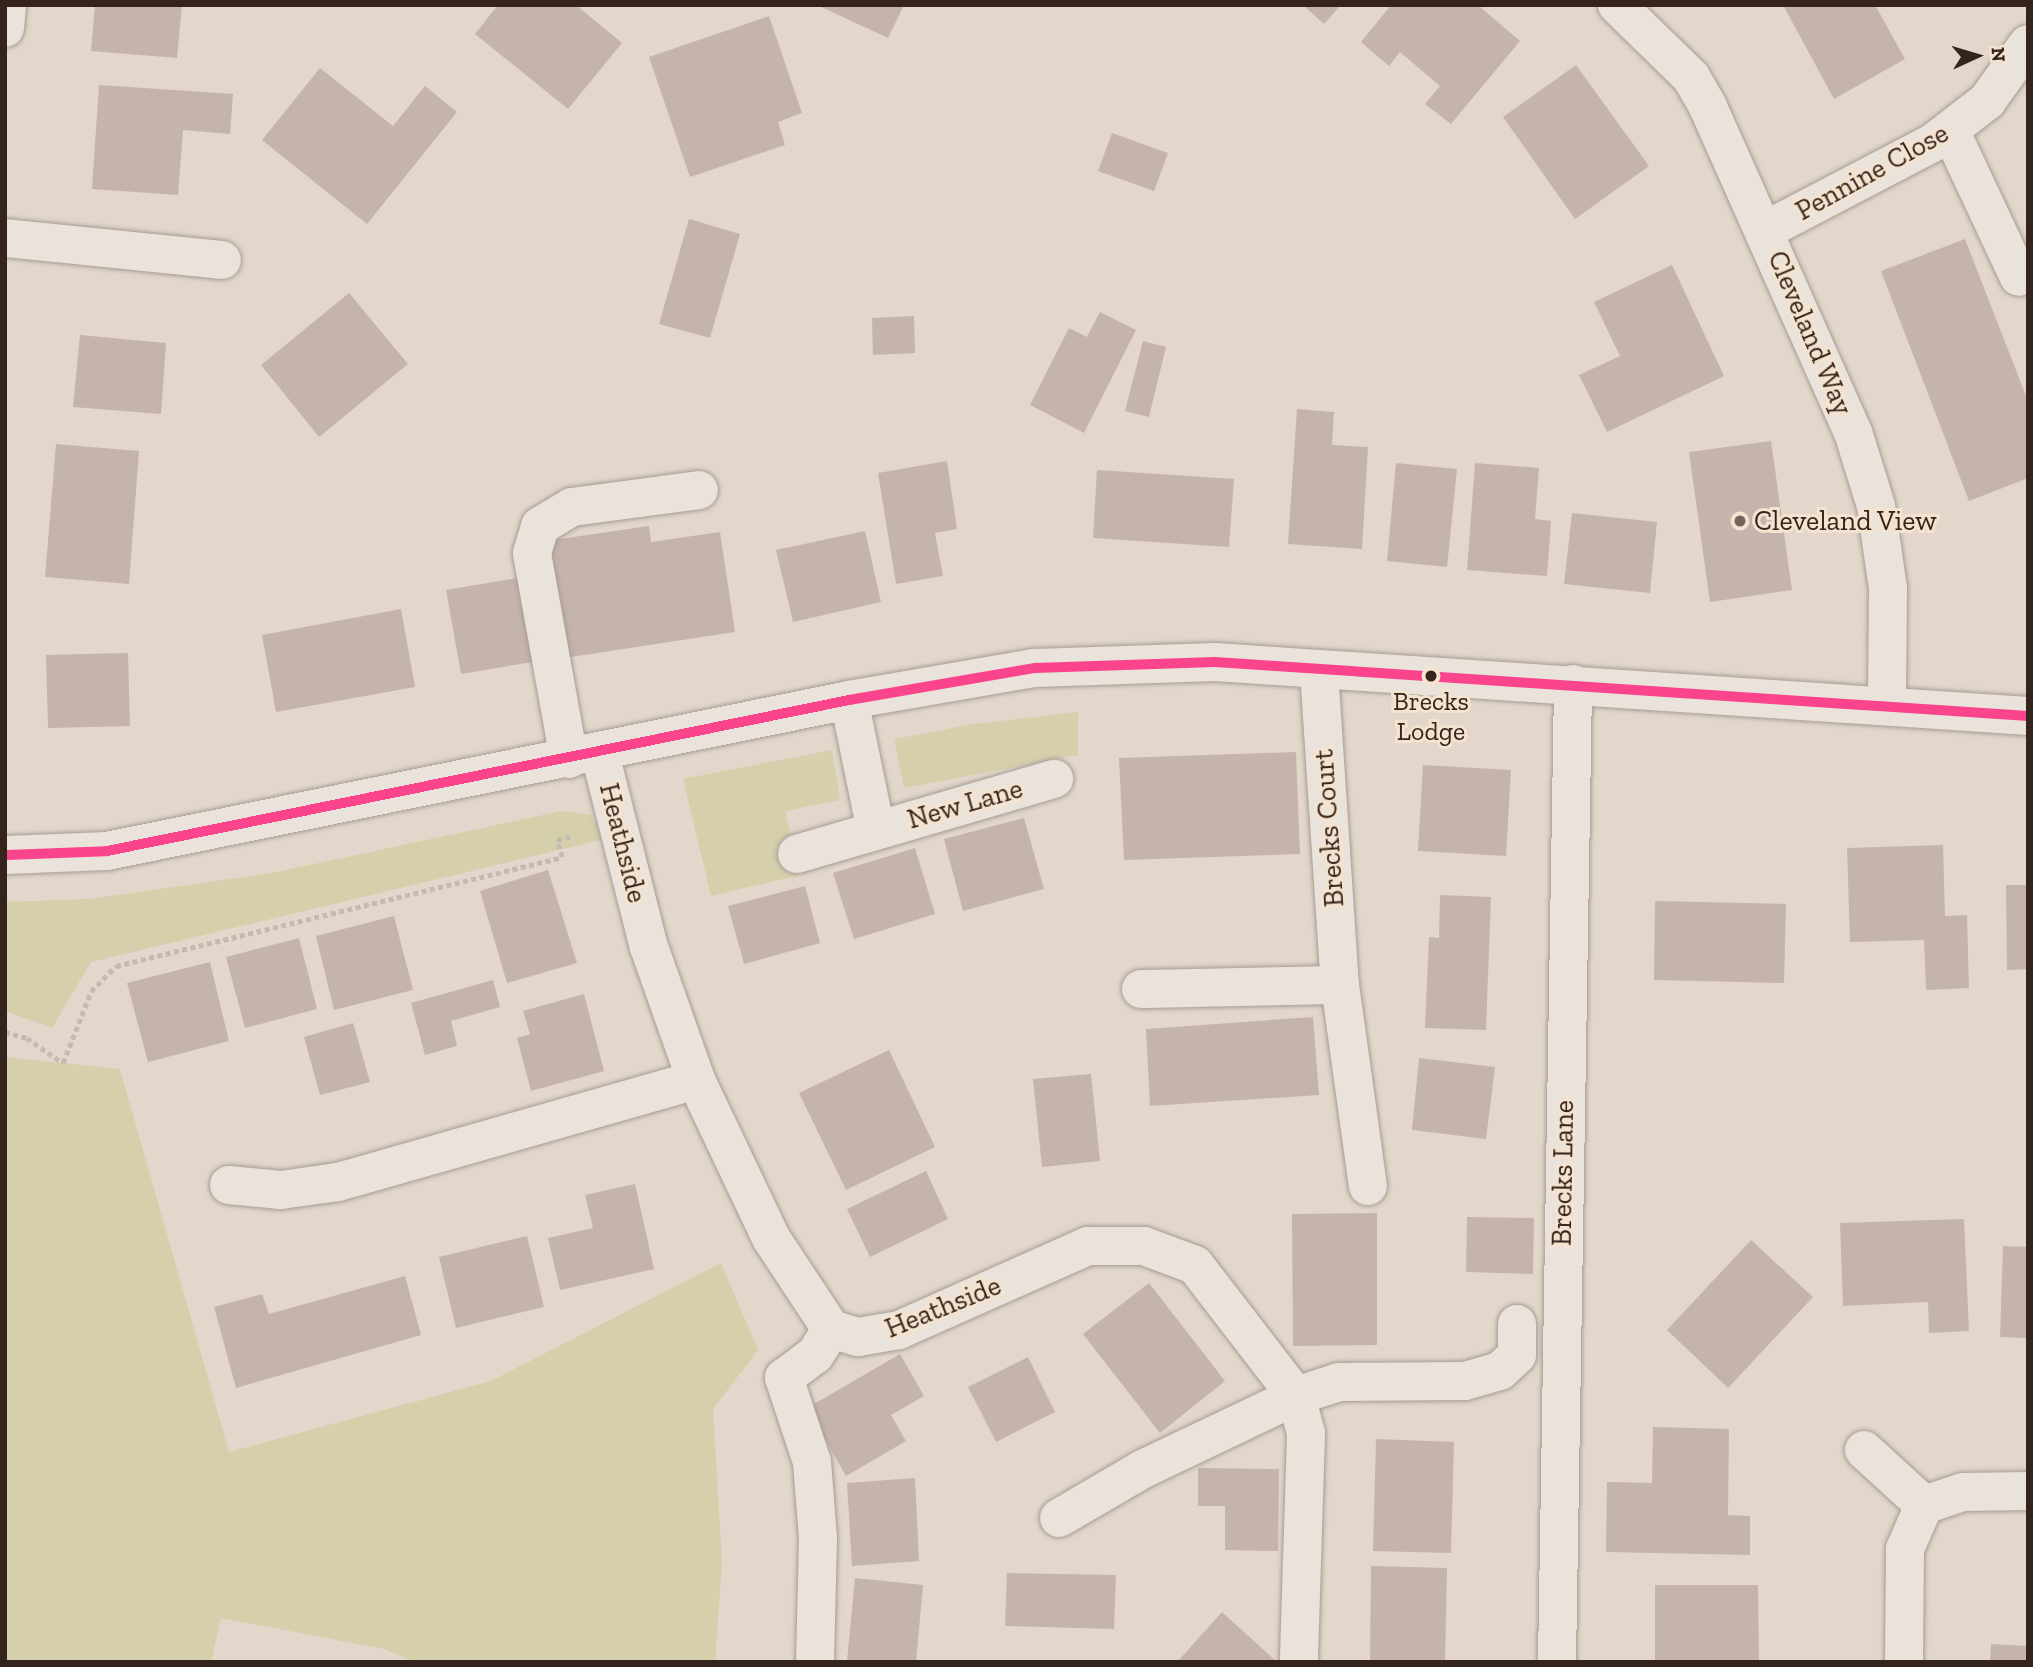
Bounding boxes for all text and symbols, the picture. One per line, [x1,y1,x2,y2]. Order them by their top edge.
north arrow [1942,21,2012,91]
text: N [1986,46,2010,63]
street label: Pennine Close [1790,116,1954,228]
street label: Cleveland Way [1760,245,1860,421]
place label: Cleveland View [1754,504,1938,538]
marker: Cleveland View [1732,513,1748,529]
marker: Brecks Lodge [1424,669,1438,683]
place label: Brecks Lodge [1393,686,1469,748]
street label: Brecks Court [1307,748,1351,908]
street label: New Lane [903,771,1027,837]
street label: Heathside [592,780,654,906]
street label: Brecks Lane [1545,1100,1581,1246]
street label: Heathside [880,1269,1006,1345]

